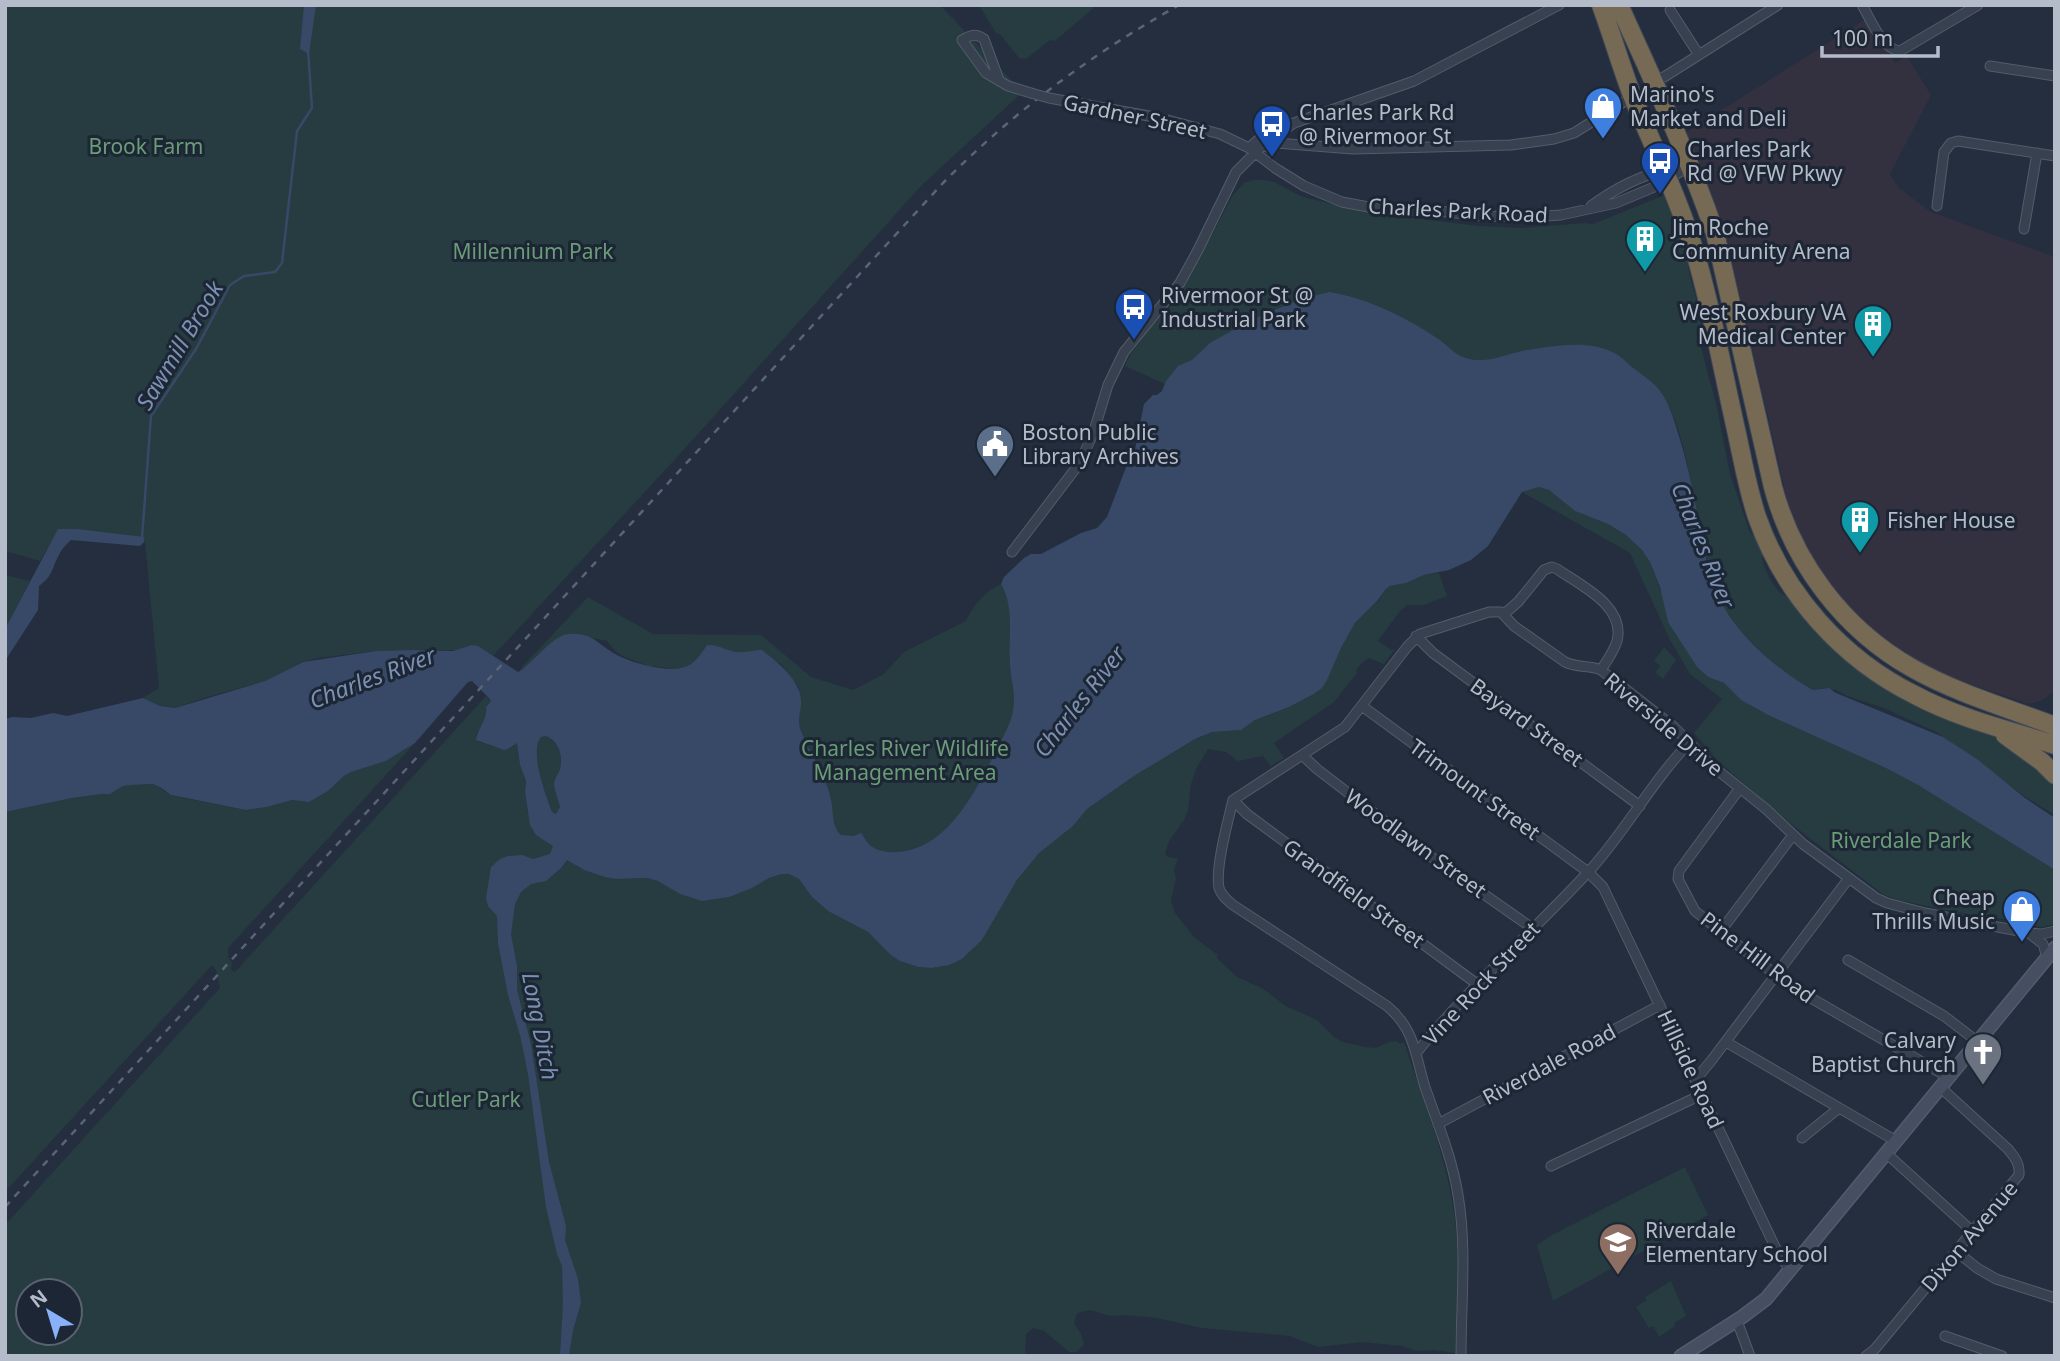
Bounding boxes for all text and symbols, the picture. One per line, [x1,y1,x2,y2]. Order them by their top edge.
scale bar [1822,14,1938,58]
text: 100 m [1832,24,1893,52]
place label: Marino's Market and Deli [1630,80,1787,132]
shop icon: Marino's Market and Deli [1582,85,1624,140]
street label: Gardner Street [1061,87,1210,145]
place label: Charles Park Rd @ Rivermoor St [1299,98,1454,150]
bus stop icon: Charles Park Rd @ Rivermoor St [1251,103,1293,158]
park label: Brook Farm [89,132,203,160]
place label: Charles Park Rd @ VFW Pkwy [1687,135,1843,187]
bus stop icon: Charles Park Rd @ VFW Pkwy [1639,140,1681,195]
street label: Charles Park Road [1367,191,1549,229]
place label: Jim Roche Community Arena [1670,213,1851,265]
building icon: Jim Roche Community Arena [1624,218,1666,273]
park label: Millennium Park [453,237,614,265]
water label: Sawmill Brook [128,273,231,415]
place label: Rivermoor St @ Industrial Park [1161,281,1313,333]
bus stop icon: Rivermoor St @ Industrial Park [1113,286,1155,341]
place label: West Roxbury VA Medical Center [1680,298,1847,350]
building icon: West Roxbury VA Medical Center [1852,303,1894,358]
place label: Boston Public Library Archives [1022,418,1179,470]
public building icon: Boston Public Library Archives [974,423,1016,478]
water label: Charles River [1664,477,1744,613]
building icon: Fisher House [1839,499,1881,554]
place label: Fisher House [1887,506,2015,534]
water label: Charles River [304,638,441,716]
water label: Charles River [1025,638,1133,763]
street label: Riverside Drive [1599,666,1729,782]
street label: Bayard Street [1465,672,1589,773]
street label: Trimount Street [1404,732,1546,846]
park label: Charles River Wildlife Management Area [801,734,1009,786]
street label: Woodlawn Street [1340,782,1493,904]
park label: Riverdale Park [1830,826,1972,854]
street label: Grandfield Street [1278,832,1431,954]
place label: Cheap Thrills Music [1872,883,1995,935]
shop icon: Cheap Thrills Music [2001,888,2043,943]
street label: Pine Hill Road [1695,905,1821,1009]
street label: Vine Rock Street [1416,915,1546,1051]
water label: Long Ditch [515,969,567,1083]
street label: Hillside Road [1651,1005,1731,1133]
street label: Riverdale Road [1477,1017,1621,1111]
place label: Calvary Baptist Church [1811,1026,1956,1078]
church icon: Calvary Baptist Church [1962,1031,2004,1086]
park label: Cutler Park [411,1085,522,1113]
street label: Dixon Avenue [1914,1175,2024,1297]
place label: Riverdale Elementary School [1645,1216,1828,1268]
school or university icon: Riverdale Elementary School [1597,1221,1639,1276]
north arrow [14,1277,84,1347]
text: N [24,1284,53,1314]

